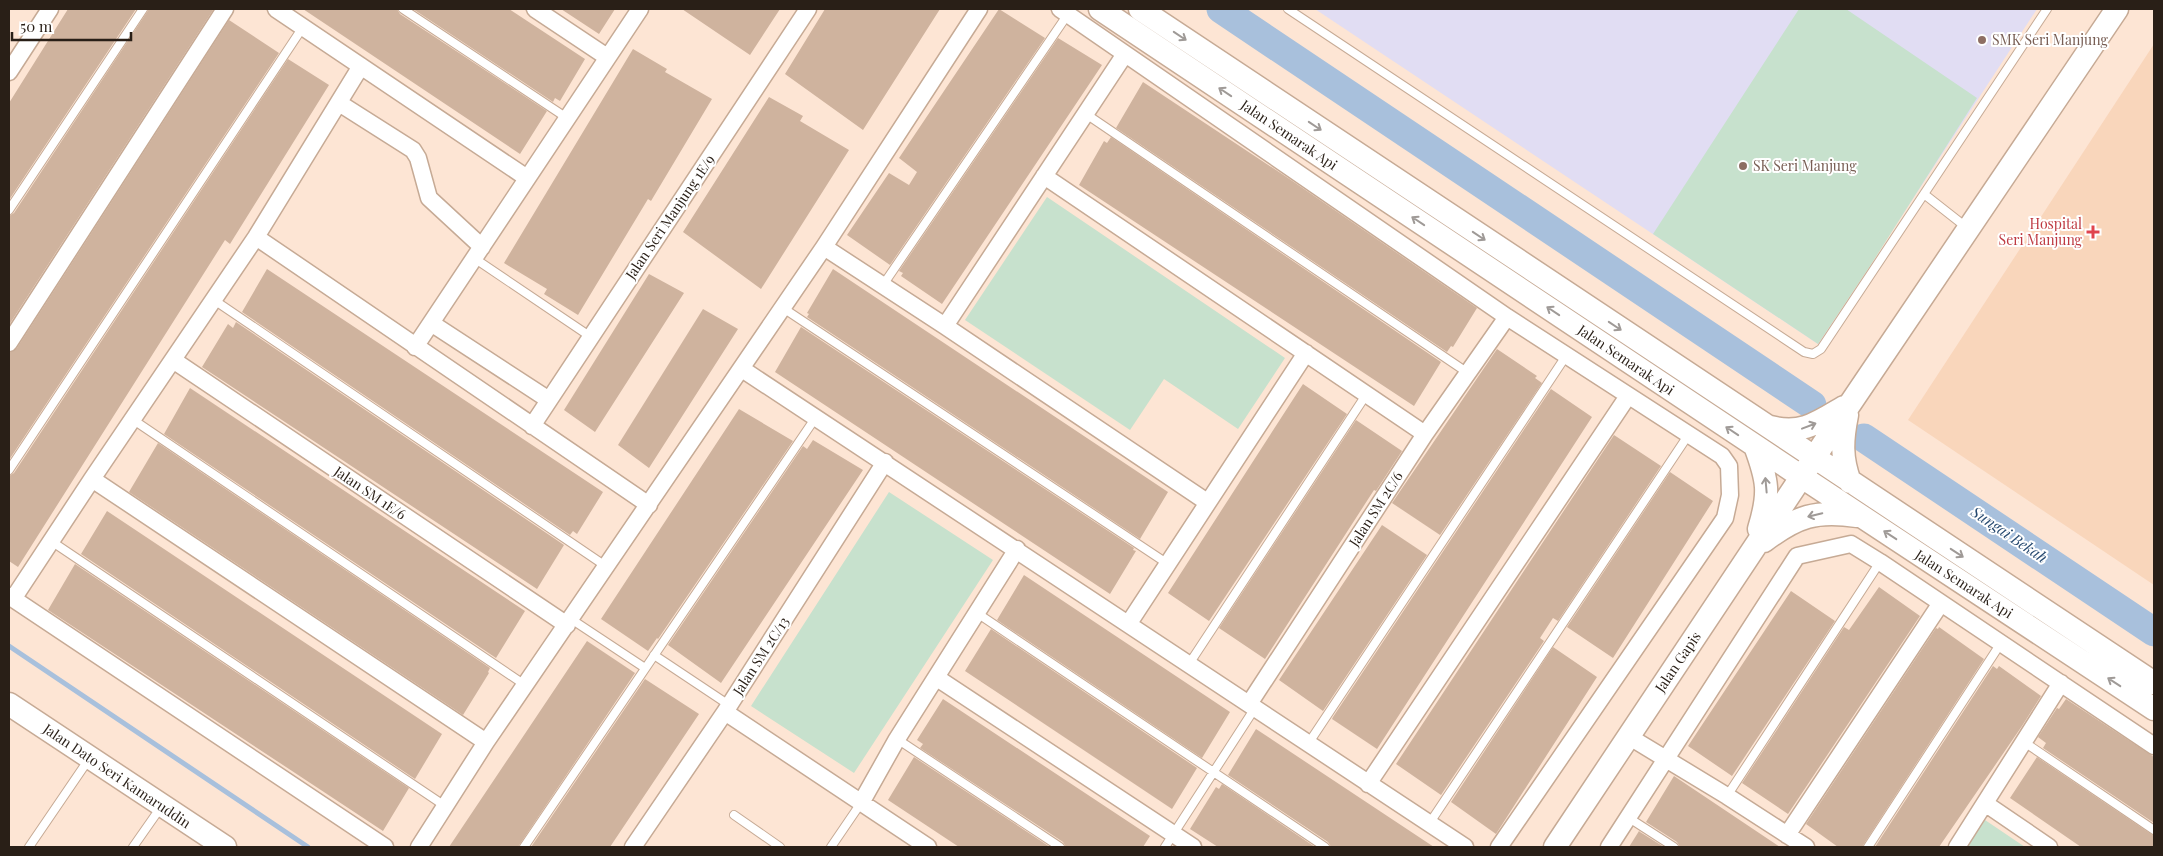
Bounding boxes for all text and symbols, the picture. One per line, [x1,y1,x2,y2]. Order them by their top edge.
scale bar [12,10,131,42]
text: 50 m [20,16,53,36]
place label: SMK Seri Manjung [1992,30,2108,49]
one-way arrow [1173,31,1187,41]
marker: SMK Seri Manjung [1976,34,1988,46]
one-way arrow [1218,87,1232,97]
street label: Jalan Semarak Api [1236,95,1341,174]
one-way arrow [1308,121,1322,131]
street label: Jalan Seri Manjung 1E/9 [620,151,718,284]
place label: SK Seri Manjung [1753,156,1857,175]
marker: SK Seri Manjung [1737,160,1749,172]
place label: Hospital Seri Manjung [1999,214,2083,249]
one-way arrow [1411,216,1425,226]
marker: Hospital Seri Manjung [2086,225,2100,239]
one-way arrow [1472,231,1486,241]
one-way arrow [1546,306,1560,316]
street label: Jalan Semarak Api [1573,320,1678,399]
one-way arrow [1607,321,1621,331]
one-way arrow [1801,421,1816,431]
one-way arrow [1725,425,1739,436]
street label: Jalan SM 1E/6 [330,461,410,524]
street label: Jalan SM 2C/6 [1344,468,1407,551]
one-way arrow [1761,477,1771,493]
water label: Sungai Bekah [1967,501,2052,567]
one-way arrow [1807,511,1823,520]
one-way arrow [1883,530,1897,540]
street label: Jalan Semarak Api [1911,544,2017,622]
one-way arrow [1949,548,1963,558]
street label: Jalan SM 2C/13 [728,613,793,700]
street label: Jalan Gapis [1650,628,1705,697]
one-way arrow [2107,677,2121,687]
street label: Jalan Dato Seri Kamaruddin [39,718,195,833]

